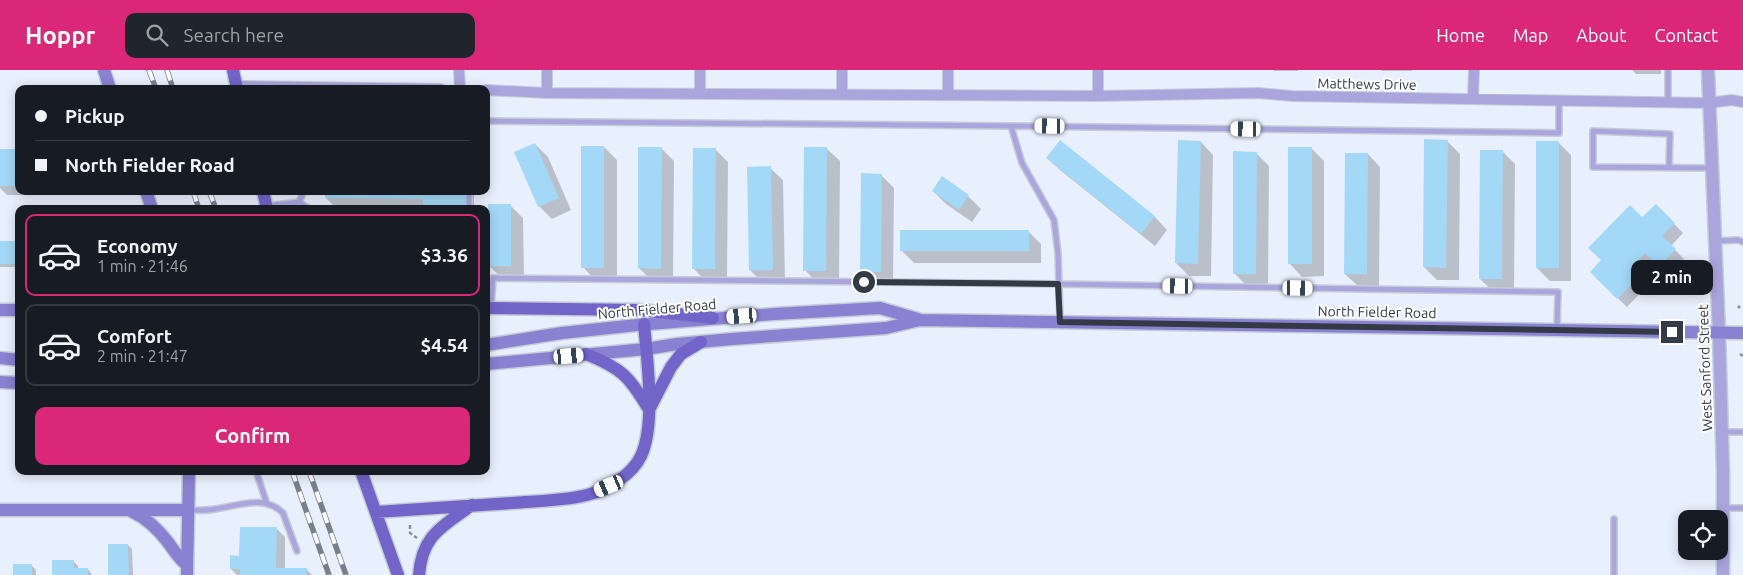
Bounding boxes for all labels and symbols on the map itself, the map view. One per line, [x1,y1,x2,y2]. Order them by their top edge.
street label: Matthews Drive [1317,75,1417,93]
car [1034,118,1065,134]
car [1230,121,1261,137]
callout: 2 min [1631,260,1713,294]
route start [853,271,875,293]
car [1162,278,1193,294]
car [1282,280,1313,296]
street label: North Fielder Road [597,296,717,322]
street label: North Fielder Road [1317,303,1437,321]
street label: West Sanford Street [1695,304,1715,432]
car [726,307,757,325]
route end [1661,321,1683,343]
car [553,347,584,365]
car [592,473,625,499]

